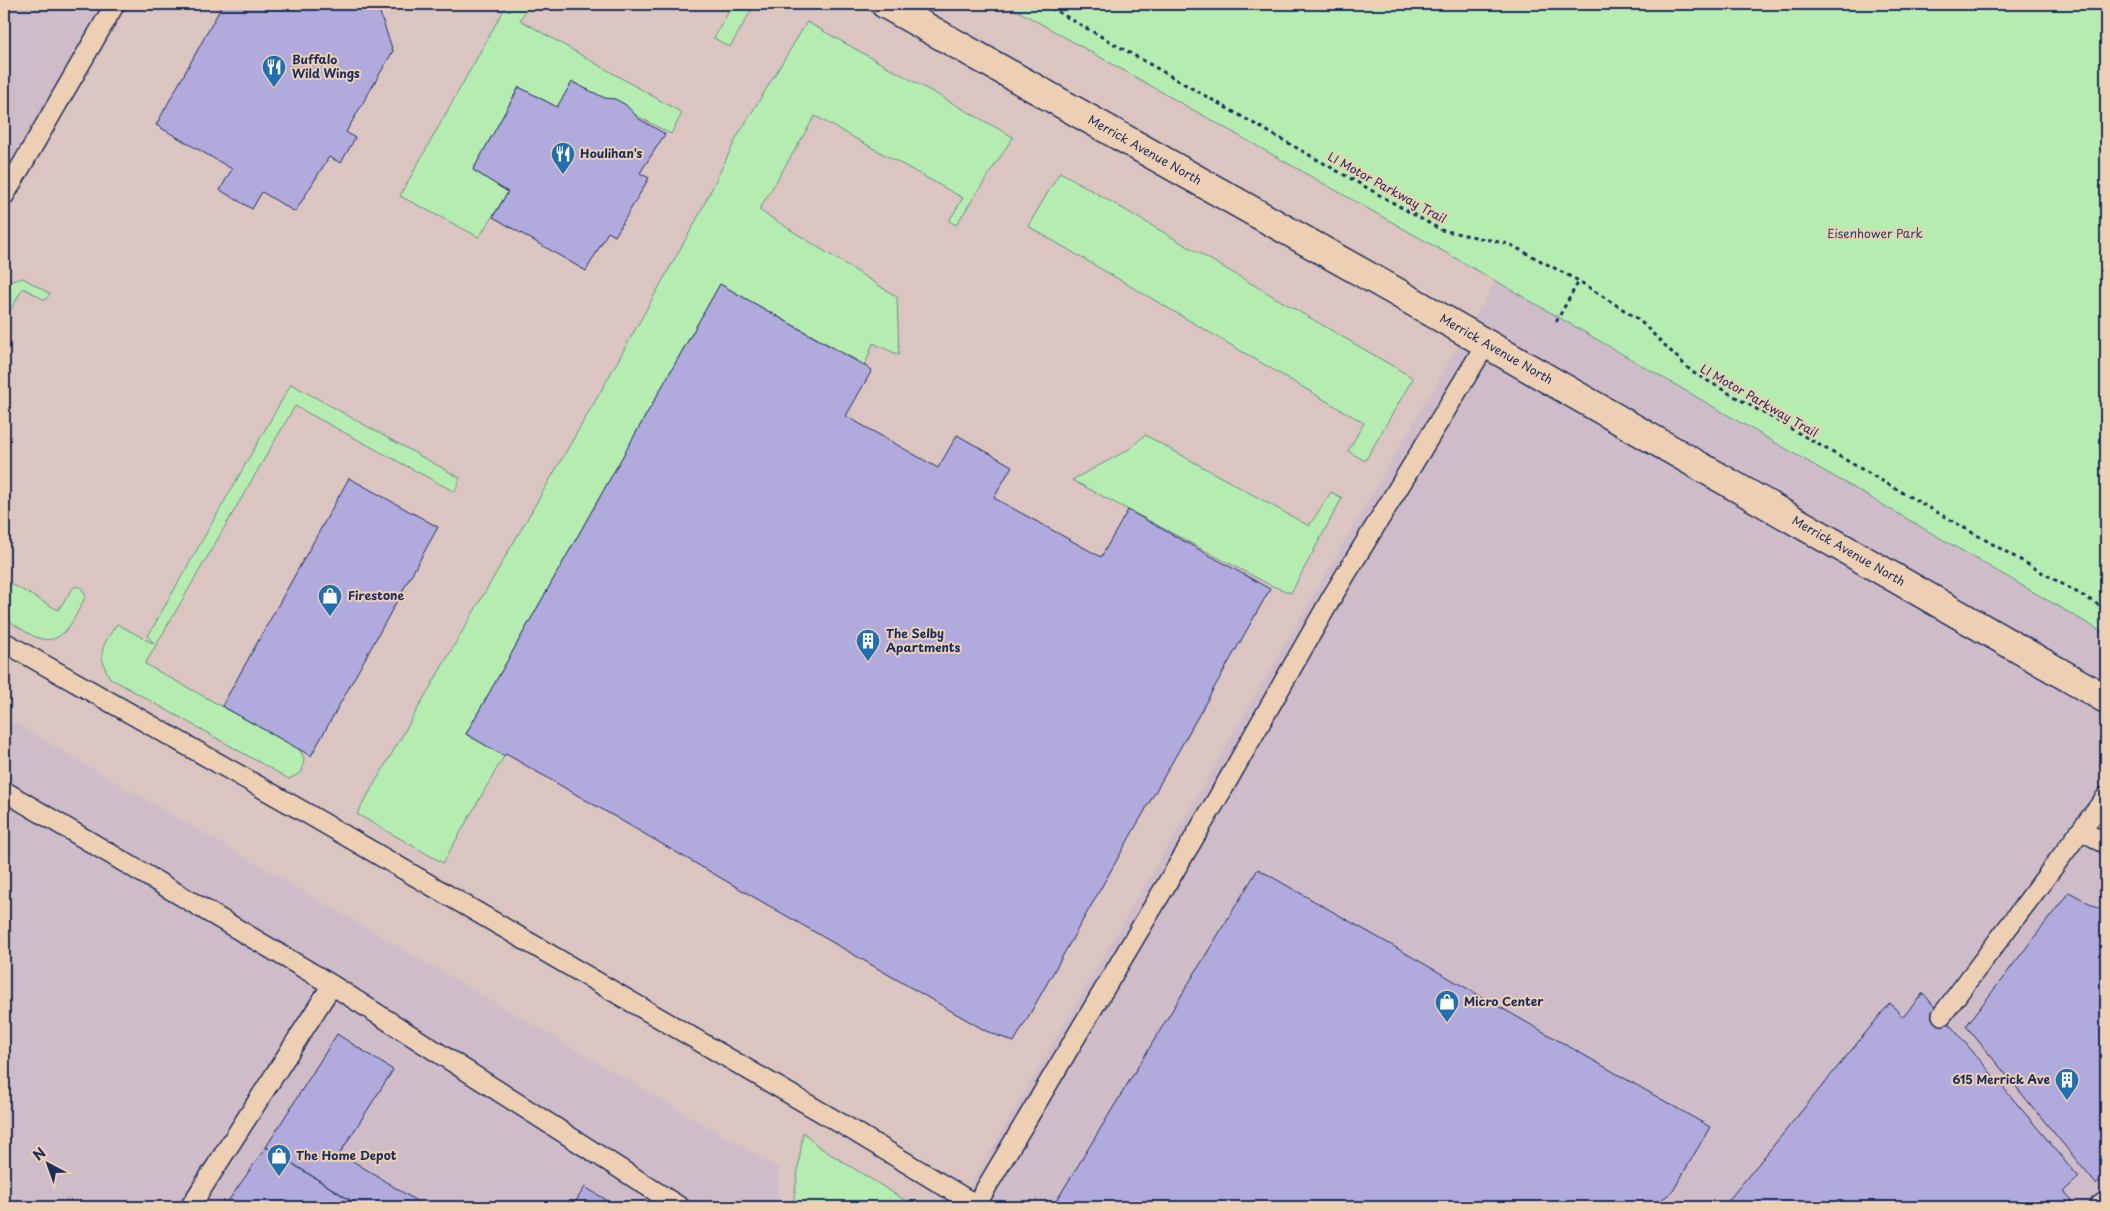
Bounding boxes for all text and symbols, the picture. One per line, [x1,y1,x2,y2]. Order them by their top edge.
place label: Buffalo Wild Wings [292,50,360,82]
restaurant icon: Buffalo Wild Wings [261,54,287,88]
street label: Merrick Avenue North [1085,110,1205,189]
restaurant icon: Houlihan's [550,141,576,175]
place label: Houlihan's [580,144,642,162]
street label: LI Motor Parkway Trail [1325,147,1450,227]
park label: Eisenhower Park [1827,224,1923,242]
street label: Merrick Avenue North [1437,309,1557,388]
street label: LI Motor Parkway Trail [1697,359,1822,441]
street label: Merrick Avenue North [1789,511,1909,590]
shop icon: Firestone [317,583,343,617]
place label: Firestone [348,586,404,604]
place label: The Selby Apartments [886,624,961,656]
building icon: The Selby Apartments [855,628,881,662]
shop icon: Micro Center [1434,989,1460,1023]
place label: Micro Center [1464,992,1544,1010]
building icon: 615 Merrick Ave [2054,1067,2080,1101]
place label: 615 Merrick Ave [1952,1070,2050,1088]
north arrow [22,1138,72,1188]
text: N [28,1142,50,1165]
shop icon: The Home Depot [266,1143,292,1177]
place label: The Home Depot [296,1146,397,1164]

